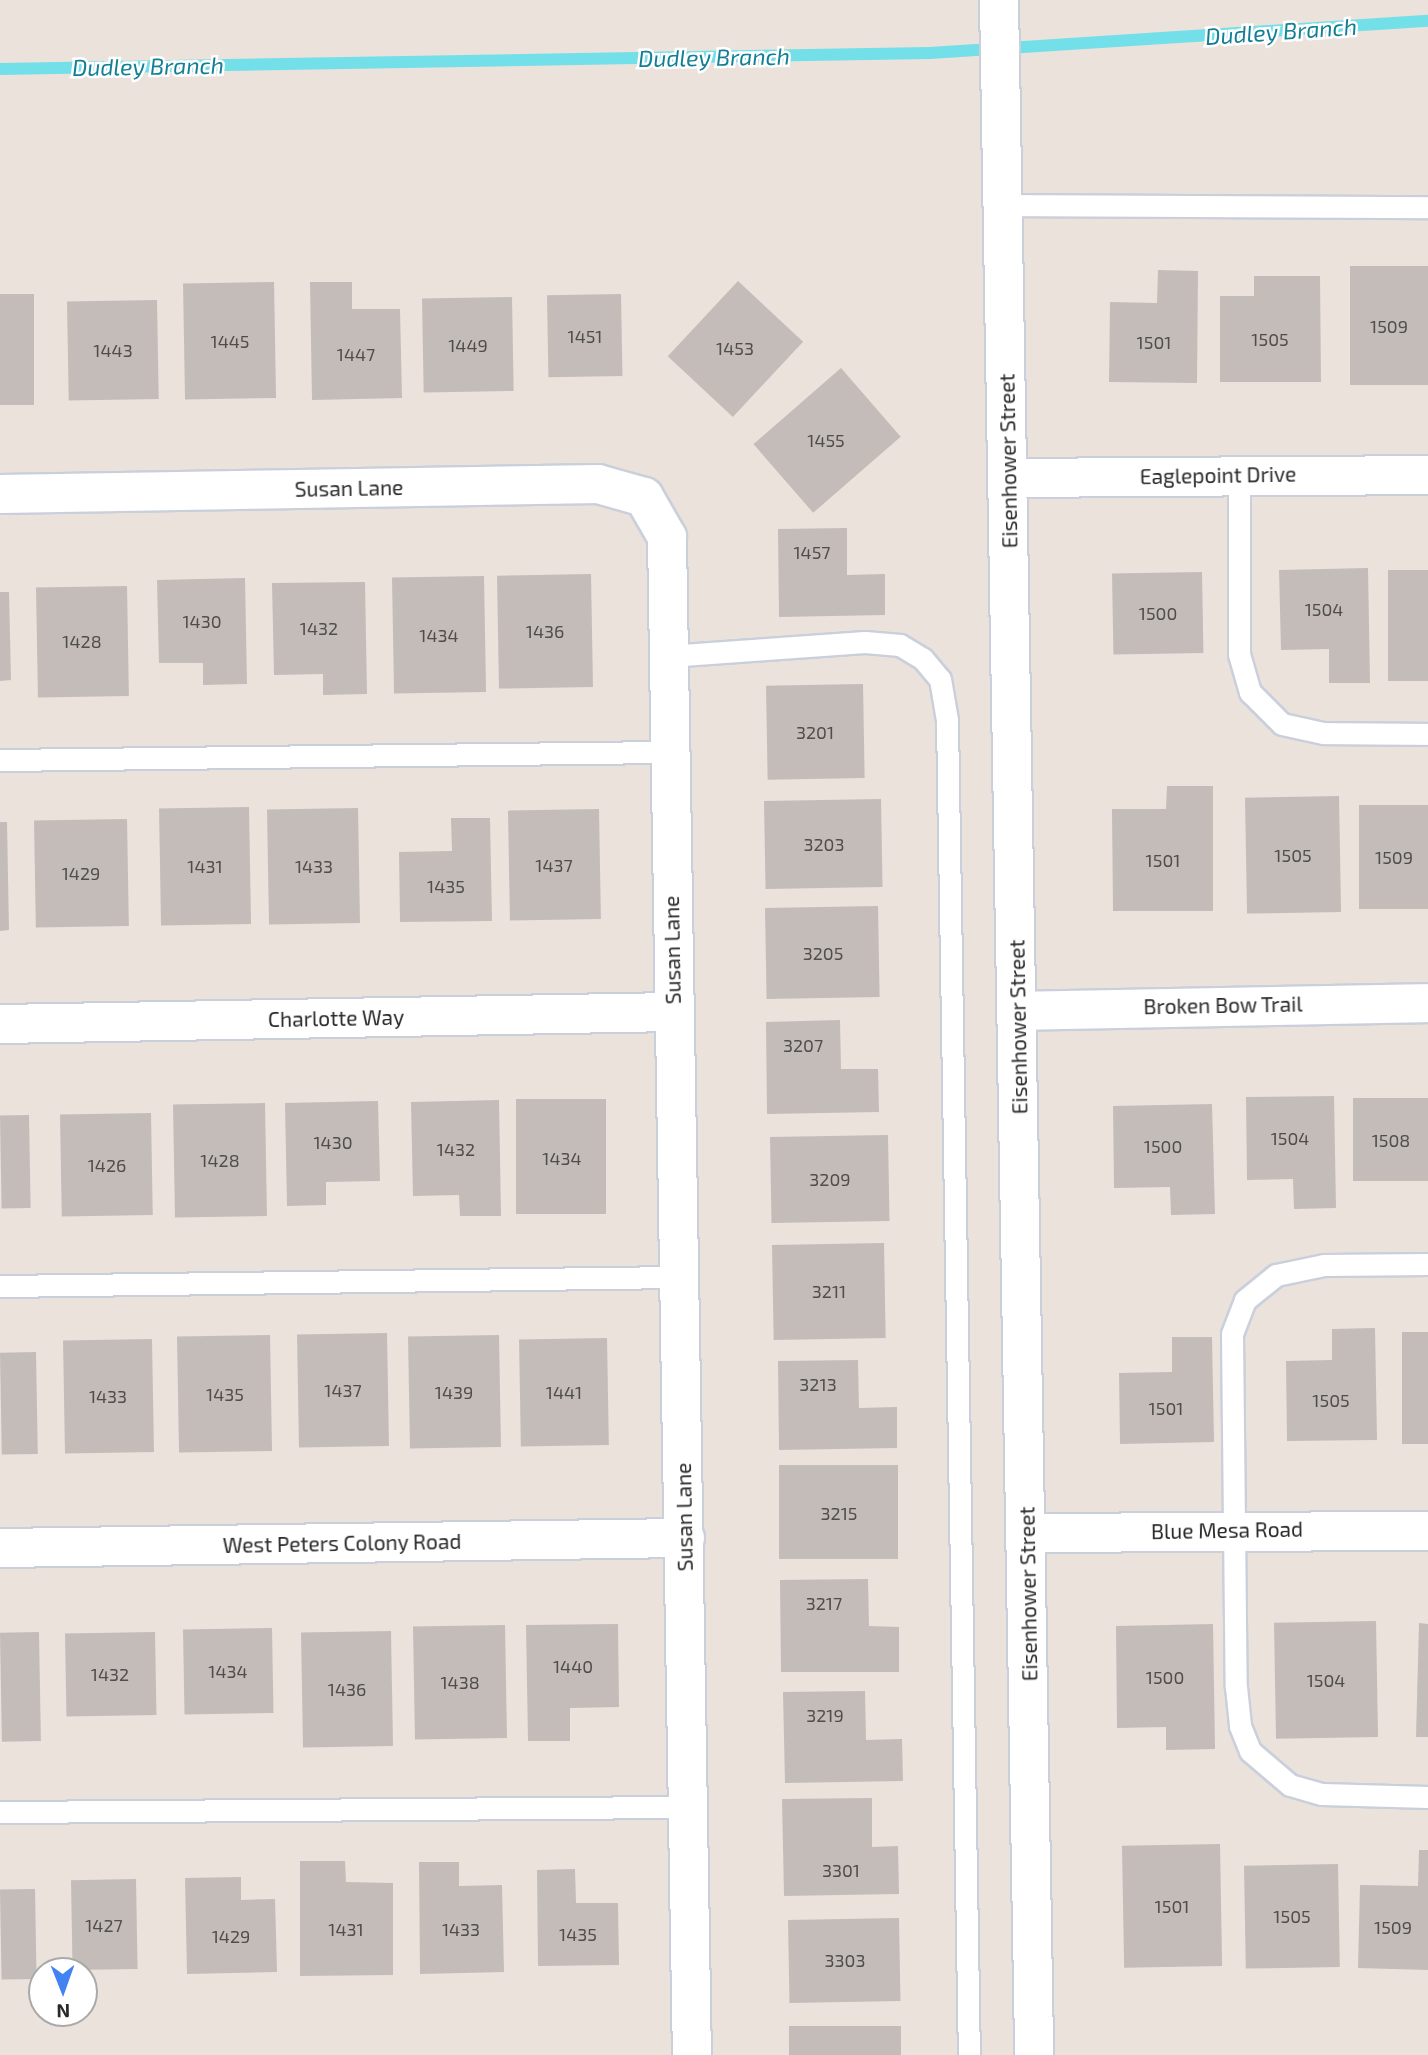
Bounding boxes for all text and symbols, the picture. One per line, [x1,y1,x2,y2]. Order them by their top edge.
water label: Dudley Branch [1204,12,1358,50]
water label: Dudley Branch [638,42,790,72]
water label: Dudley Branch [72,51,224,81]
house number: 1509 [1370,315,1408,337]
house number: 1451 [567,325,603,347]
house number: 1505 [1251,328,1289,350]
house number: 1445 [211,330,249,352]
house number: 1501 [1137,331,1171,353]
house number: 1449 [448,334,488,356]
house number: 1453 [716,337,754,359]
house number: 1443 [93,339,133,361]
house number: 1447 [337,343,375,365]
street label: Eisenhower Street [994,373,1022,549]
house number: 1455 [807,429,845,451]
street label: Eaglepoint Drive [1140,461,1296,489]
street label: Susan Lane [294,474,404,502]
house number: 1457 [793,541,831,563]
house number: 1504 [1305,598,1343,620]
house number: 1500 [1139,602,1177,624]
house number: 1430 [182,610,222,632]
house number: 1432 [300,617,338,639]
house number: 1436 [526,620,564,642]
house number: 1434 [419,624,459,646]
house number: 1428 [62,630,102,652]
house number: 3201 [796,721,834,743]
house number: 3203 [804,833,844,855]
house number: 1505 [1274,844,1312,866]
house number: 1509 [1375,846,1413,868]
house number: 1501 [1146,849,1180,871]
house number: 1437 [535,854,573,876]
house number: 1431 [187,855,223,877]
house number: 1433 [295,855,333,877]
house number: 1429 [62,862,100,884]
house number: 1435 [427,875,465,897]
street label: Susan Lane [658,895,686,1005]
street label: Eisenhower Street [1004,939,1032,1115]
house number: 3205 [803,942,843,964]
street label: Broken Bow Trail [1143,991,1303,1019]
street label: Charlotte Way [268,1004,404,1032]
house number: 3207 [783,1034,823,1056]
house number: 1504 [1271,1127,1309,1149]
house number: 1508 [1372,1129,1410,1151]
house number: 1430 [313,1131,353,1153]
house number: 1500 [1144,1135,1182,1157]
house number: 1432 [437,1138,475,1160]
house number: 1434 [542,1147,582,1169]
house number: 1428 [200,1149,240,1171]
house number: 1426 [88,1154,126,1176]
house number: 3209 [809,1168,851,1190]
house number: 3211 [812,1280,846,1302]
house number: 3213 [799,1373,837,1395]
house number: 1437 [324,1379,362,1401]
house number: 1439 [435,1381,473,1403]
house number: 1441 [546,1381,582,1403]
house number: 1435 [206,1383,244,1405]
house number: 1433 [89,1385,127,1407]
house number: 1505 [1312,1389,1350,1411]
house number: 1501 [1149,1397,1183,1419]
street label: Susan Lane [670,1462,698,1572]
house number: 3215 [821,1502,857,1524]
street label: Eisenhower Street [1014,1506,1042,1682]
street label: Blue Mesa Road [1151,1516,1303,1544]
street label: West Peters Colony Road [222,1528,462,1558]
house number: 3217 [806,1592,842,1614]
house number: 1440 [553,1655,593,1677]
house number: 1434 [208,1660,248,1682]
house number: 1432 [91,1663,129,1685]
house number: 1500 [1146,1666,1184,1688]
house number: 1504 [1307,1669,1345,1691]
house number: 1438 [440,1671,480,1693]
house number: 1436 [328,1678,366,1700]
house number: 3219 [806,1704,844,1726]
house number: 3301 [822,1859,860,1881]
house number: 1501 [1155,1895,1189,1917]
house number: 1505 [1273,1905,1311,1927]
house number: 1427 [85,1914,123,1936]
house number: 1509 [1374,1916,1412,1938]
house number: 1431 [328,1918,364,1940]
house number: 1433 [442,1918,480,1940]
house number: 1435 [559,1923,597,1945]
house number: 1429 [212,1925,250,1947]
house number: 3303 [825,1949,865,1971]
north arrow [28,1957,98,2027]
text: N [56,2000,70,2023]

